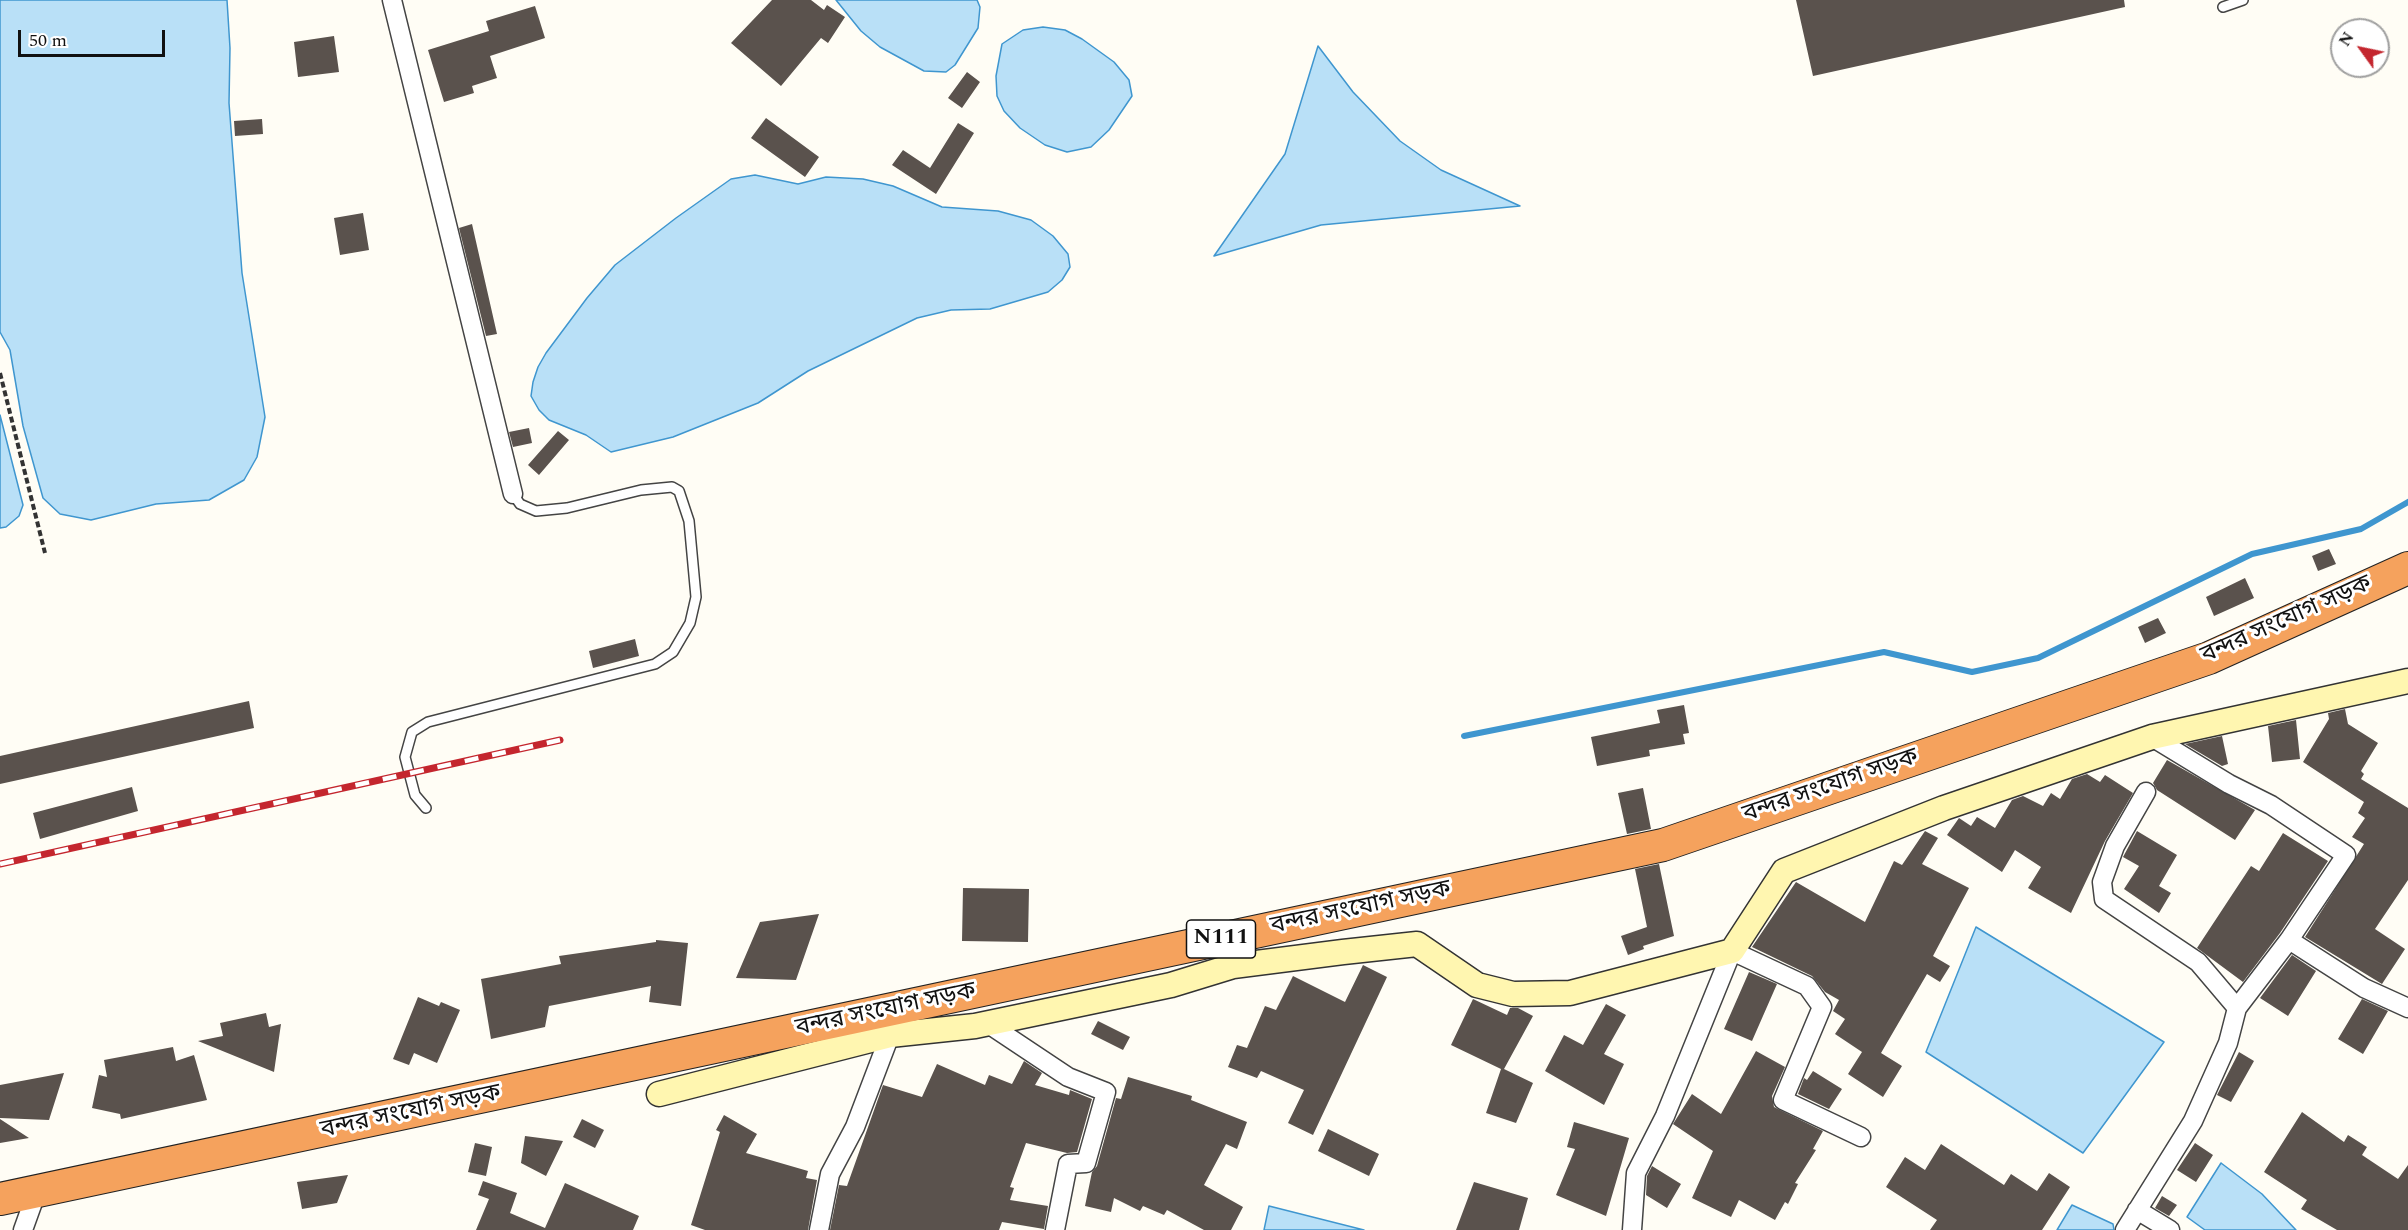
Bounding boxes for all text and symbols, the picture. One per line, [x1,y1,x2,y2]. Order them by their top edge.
scale bar [21,18,168,56]
north arrow [2330,18,2390,78]
text: 50 m [29,27,67,54]
text: N [2333,27,2360,51]
street label: বন্দর সংযোগ সড়ক [2197,571,2377,671]
street label: বন্দর সংযোগ সড়ক [1740,744,1922,830]
street label: বন্দর সংযোগ সড়ক [1268,876,1454,942]
road number: N111 [1186,920,1256,958]
street label: বন্দর সংযোগ সড়ক [793,978,979,1044]
street label: বন্দর সংযোগ সড়ক [318,1080,504,1146]

